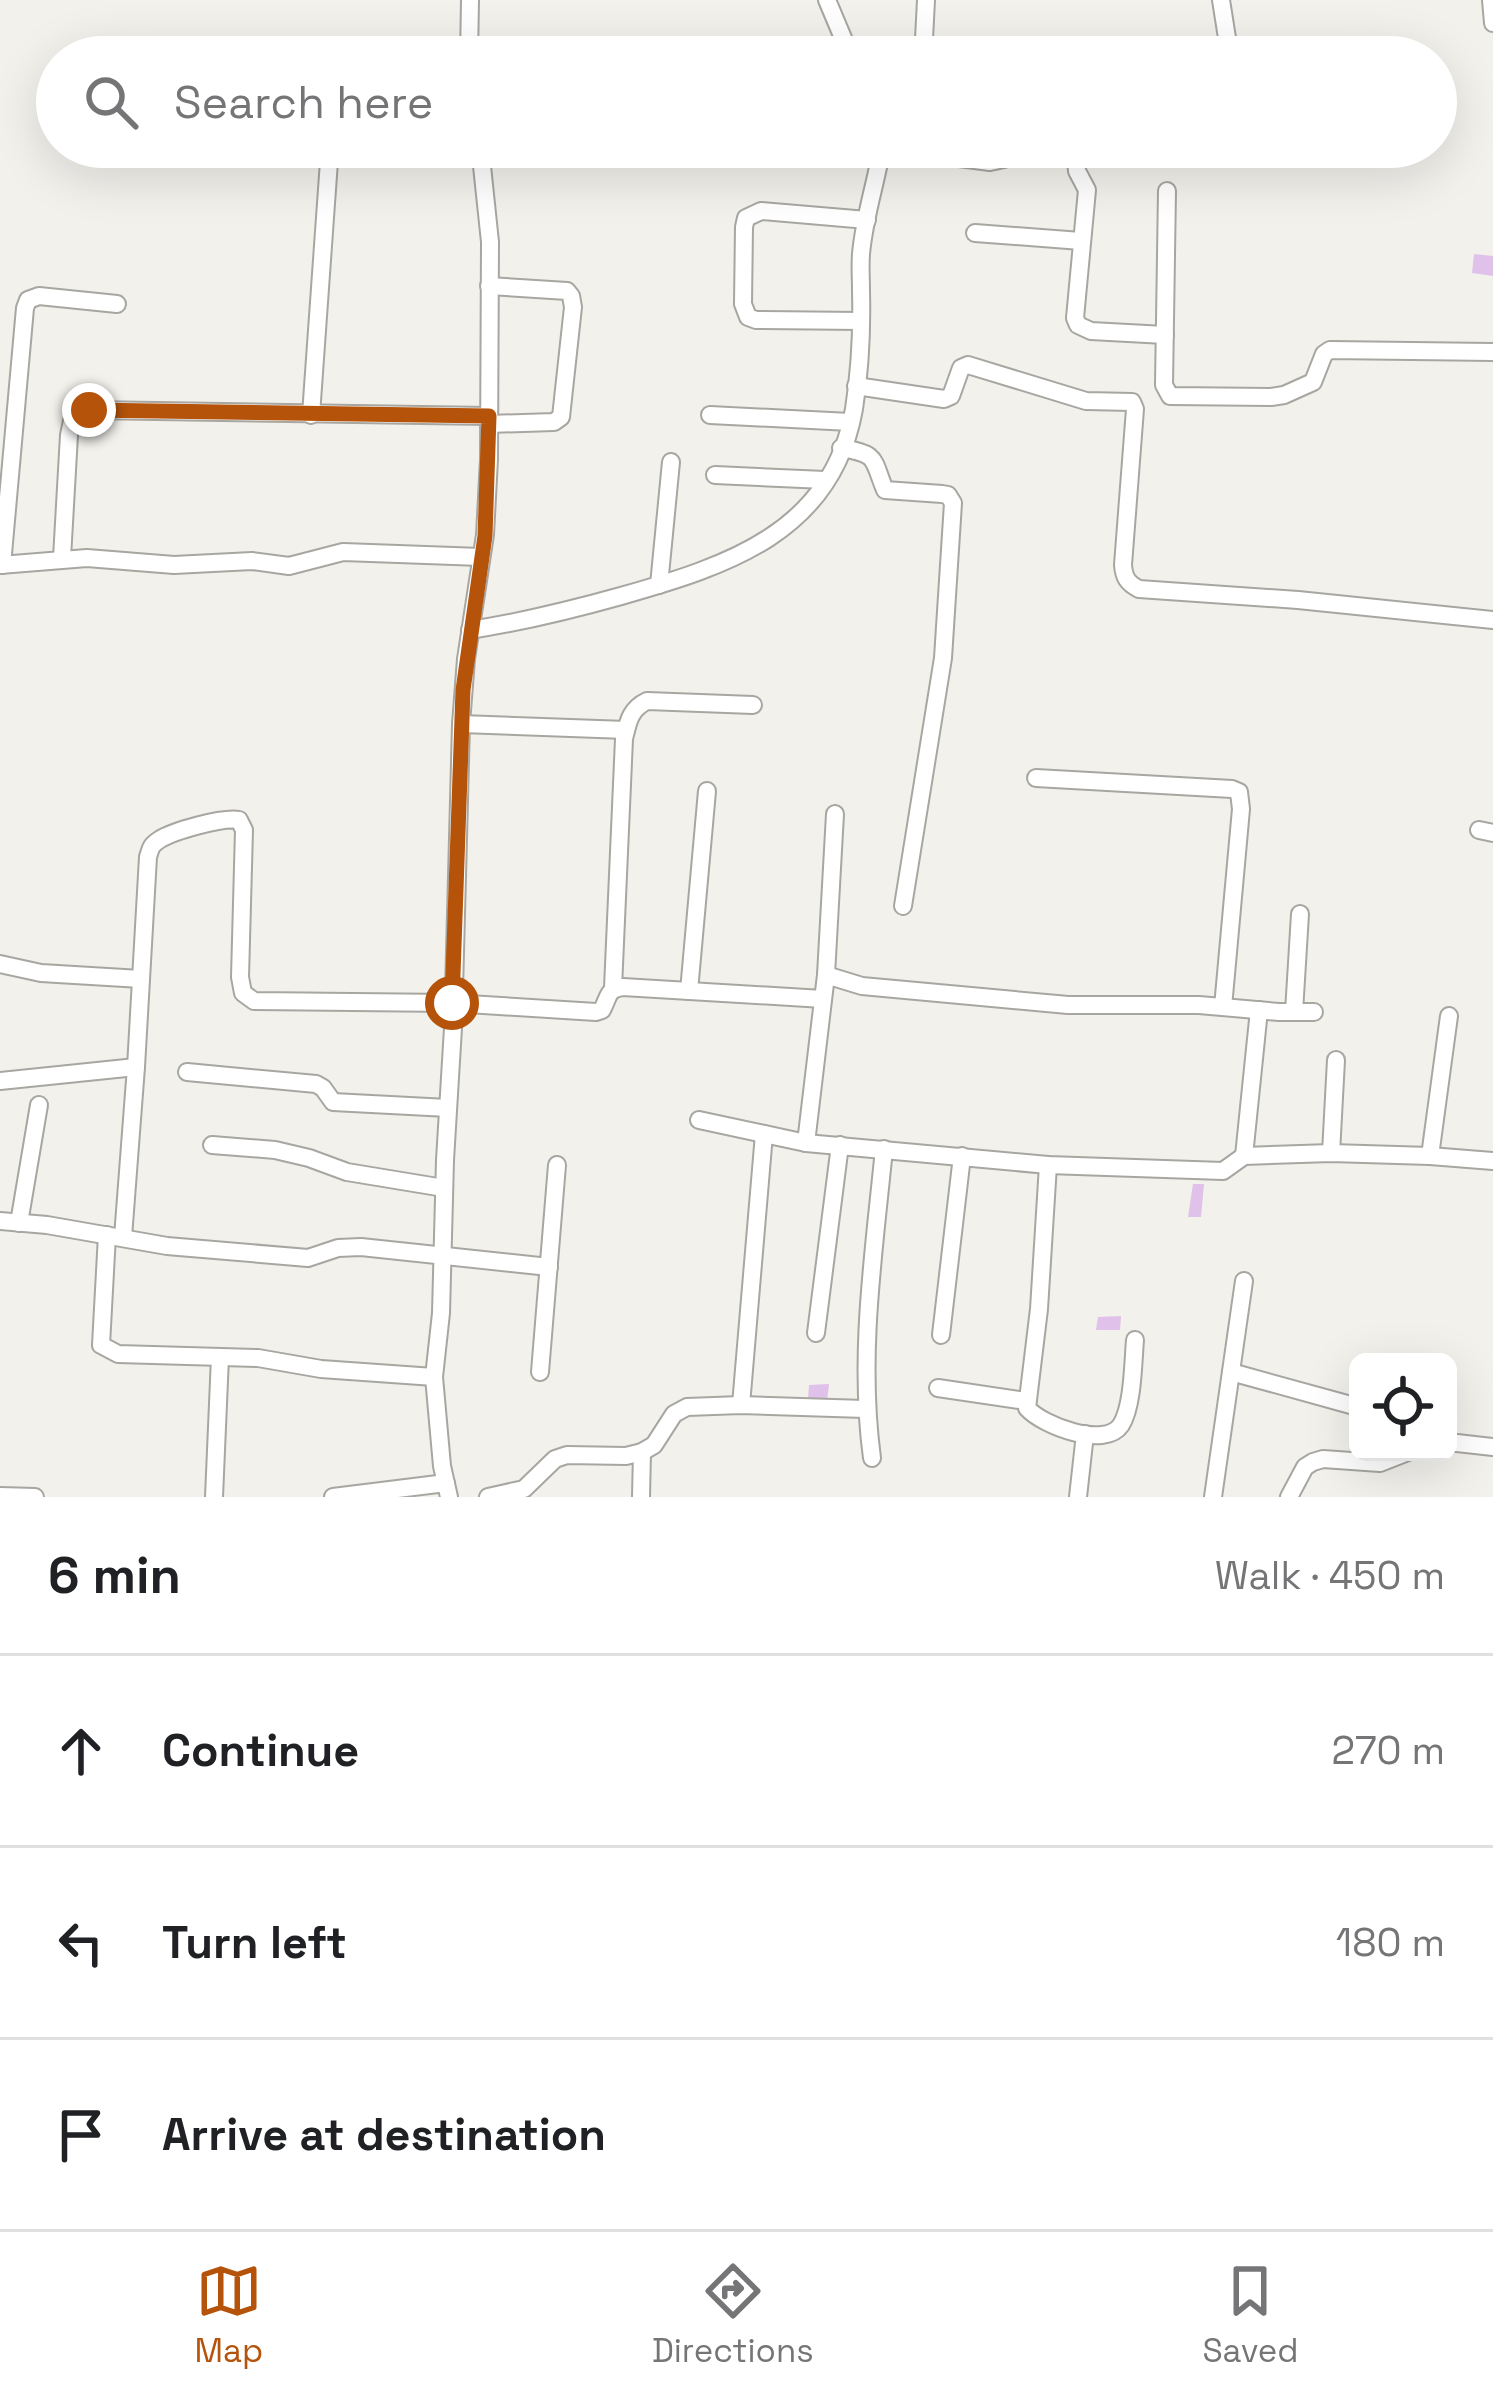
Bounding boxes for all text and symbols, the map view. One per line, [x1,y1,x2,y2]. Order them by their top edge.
search box [36,36,1457,168]
icon: search [78,69,144,135]
text: Search here [174,74,433,131]
route end [62,383,116,437]
route start [425,976,479,1030]
map controls [1349,1353,1457,1461]
button: locate [1349,1353,1457,1461]
text: 6 min [48,1543,181,1608]
text: Walk · 450 m [1215,1551,1445,1600]
icon: ahead [48,1718,114,1784]
text: Continue [162,1722,359,1779]
text: 270 m [1332,1726,1445,1775]
icon: left [48,1910,114,1976]
text: Turn left [162,1914,347,1971]
text: 180 m [1336,1918,1445,1967]
icon: arrive [48,2102,114,2168]
text: Arrive at destination [162,2106,606,2163]
tab: Map [194,2258,263,2372]
tab: Directions [652,2258,814,2372]
tab: Saved [1202,2258,1299,2372]

